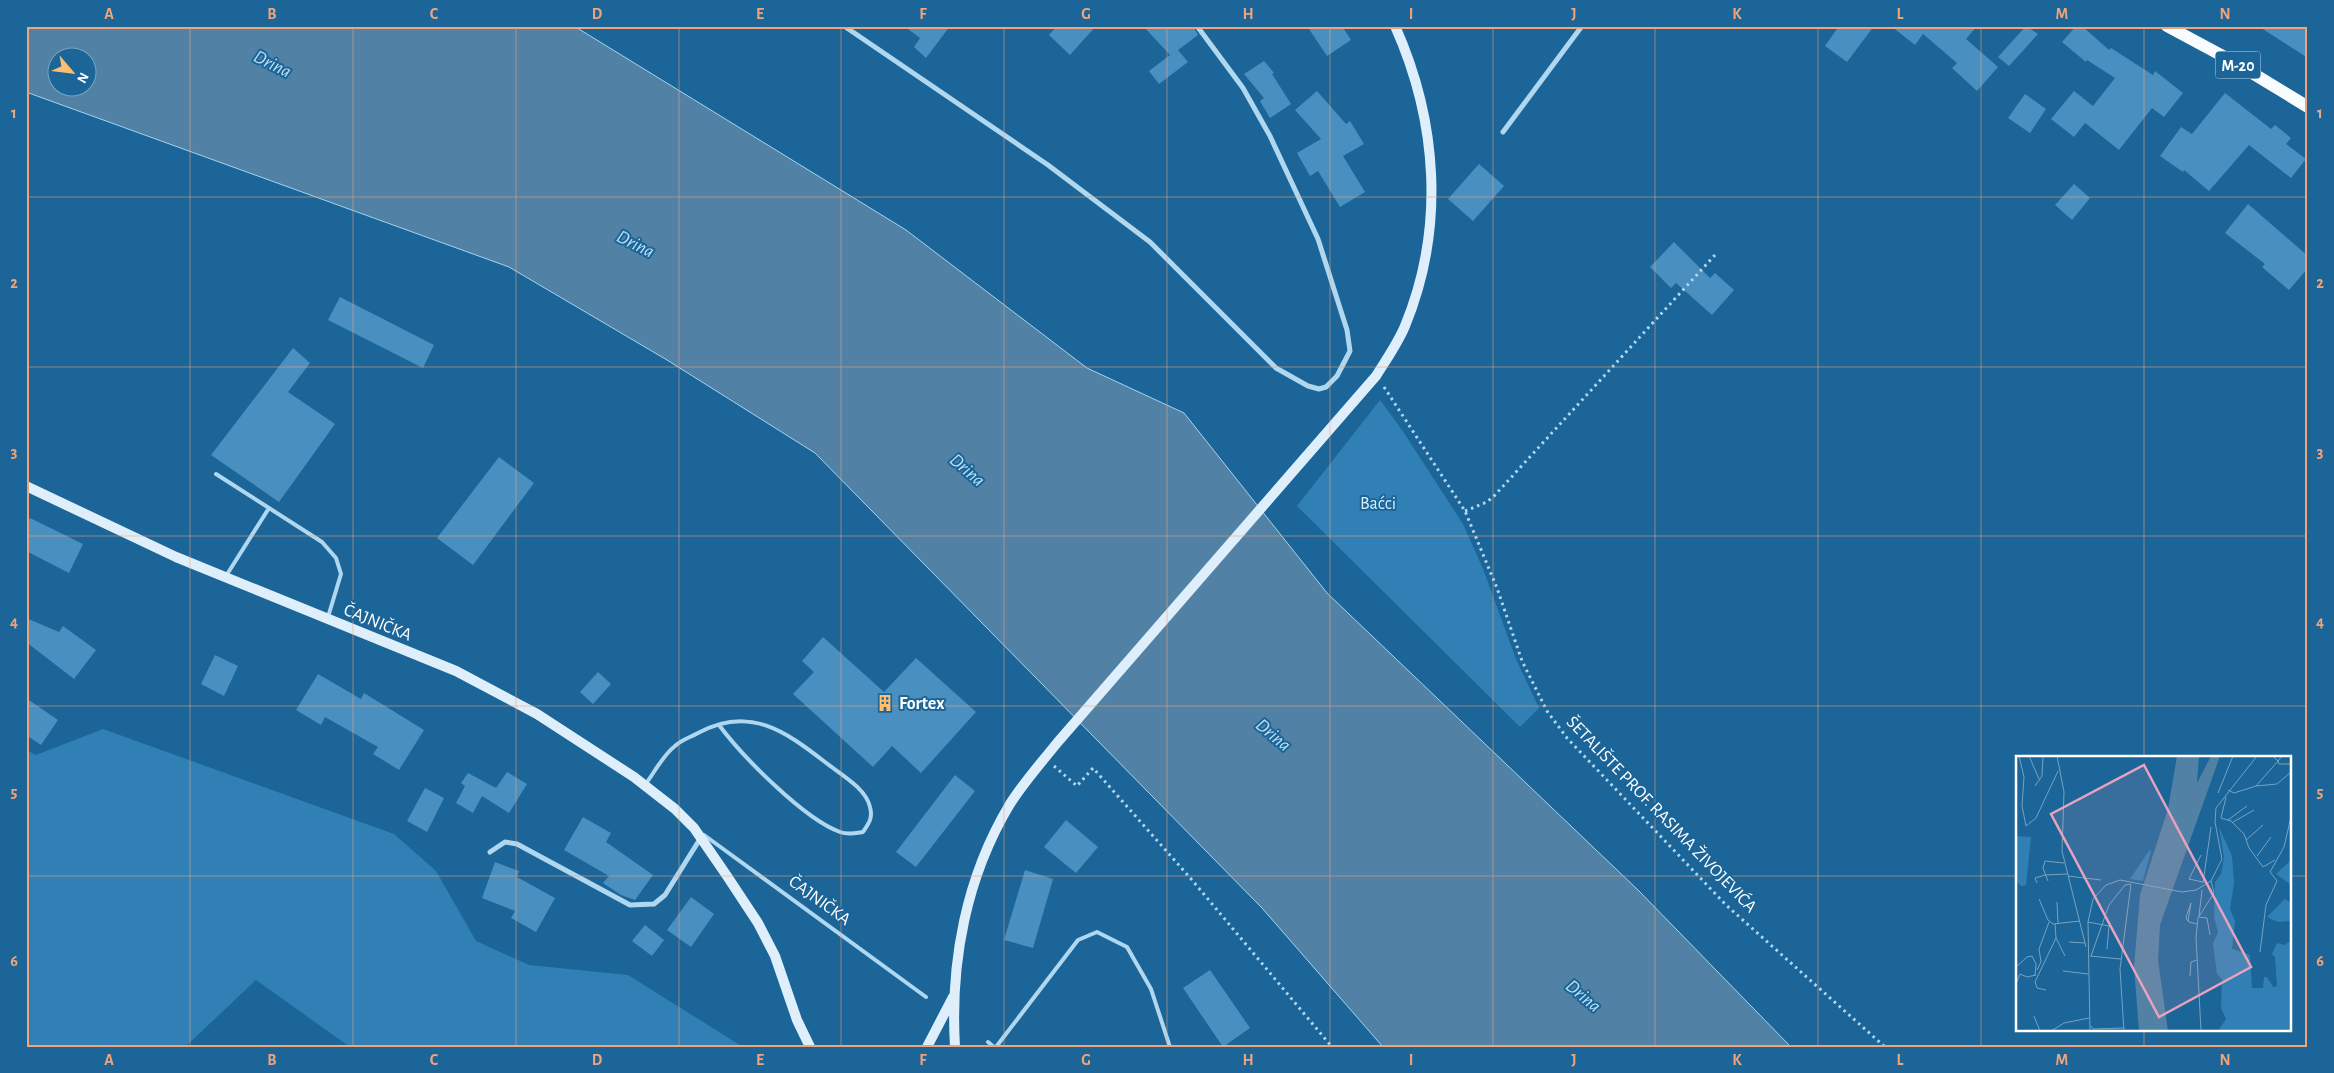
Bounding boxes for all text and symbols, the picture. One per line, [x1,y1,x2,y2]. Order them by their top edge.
text: A [104,6,114,22]
text: B [267,6,277,22]
text: C [430,6,439,22]
text: D [592,6,603,22]
text: E [756,6,764,22]
text: F [919,6,927,22]
text: G [1081,6,1091,22]
text: H [1242,6,1254,22]
text: I [1409,6,1413,22]
text: J [1571,6,1577,22]
text: K [1732,6,1742,22]
text: L [1897,6,1904,22]
text: M [2056,6,2068,22]
text: N [2219,6,2231,22]
water label: Drina [250,47,294,82]
north arrow [48,48,98,98]
road number: M-20 [2216,52,2260,78]
text: N [74,70,91,85]
text: 1 [11,105,17,121]
text: 1 [2317,105,2323,121]
water label: Drina [613,227,657,262]
text: 2 [10,275,18,291]
text: 2 [2316,275,2324,291]
text: 3 [11,444,18,460]
text: 3 [2317,444,2324,460]
water label: Drina [946,450,988,490]
park label: Baćci [1360,495,1396,513]
street label: ČAJNIČKA [341,598,416,645]
text: 4 [10,614,18,630]
text: 4 [2316,614,2324,630]
building icon: Fortex [875,693,895,713]
place label: Fortex [899,695,945,713]
street label: ŠETALIŠTE PROF. RASIMA ŽIVOJEVIĆA [1563,711,1762,917]
water label: Drina [1252,715,1294,755]
inset map [2016,756,2292,1030]
text: 5 [11,784,18,800]
text: 5 [2317,784,2324,800]
street label: ČAJNIČKA [785,870,856,930]
text: 6 [10,953,18,969]
text: 6 [2316,953,2324,969]
water label: Drina [1562,976,1604,1016]
text: A [104,1052,114,1068]
text: B [267,1052,277,1068]
text: C [430,1052,439,1068]
text: D [592,1052,603,1068]
text: E [756,1052,764,1068]
text: F [919,1052,927,1068]
text: G [1081,1052,1091,1068]
text: H [1242,1052,1254,1068]
text: I [1409,1052,1413,1068]
text: J [1571,1052,1577,1068]
text: K [1732,1052,1742,1068]
text: L [1897,1052,1904,1068]
text: M [2056,1052,2068,1068]
text: N [2219,1052,2231,1068]

